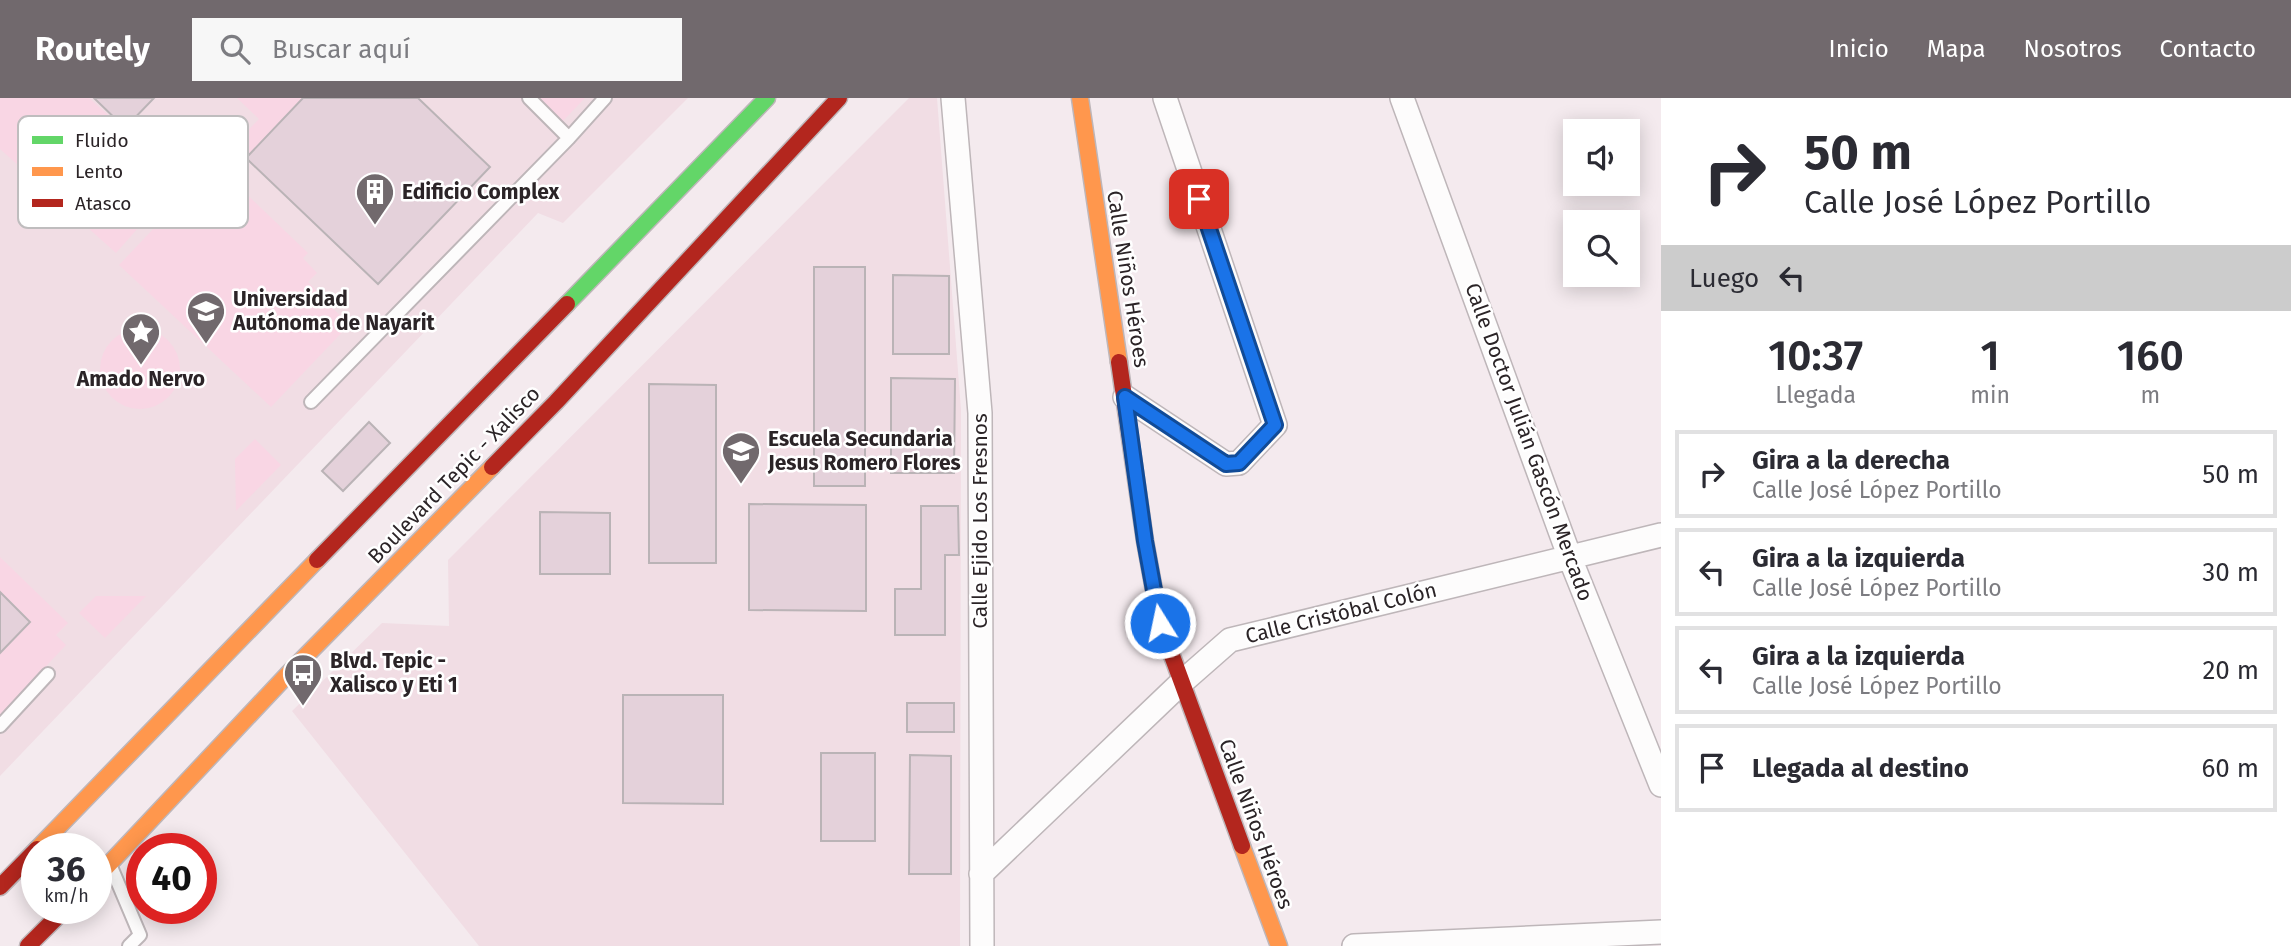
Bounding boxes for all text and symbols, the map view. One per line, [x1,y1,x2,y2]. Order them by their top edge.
search box [192,18,682,81]
text: Routely [35,29,150,69]
icon: search [216,30,254,68]
text: Buscar aquí [272,34,410,65]
text: Inicio [1829,35,1889,63]
text: Mapa [1927,35,1986,63]
text: Nosotros [2024,35,2122,63]
text: Contacto [2160,35,2256,63]
legend [18,116,248,228]
map controls [1563,119,1640,287]
button: sound [1563,119,1640,196]
text: 50 m [1804,123,1912,182]
icon: right [1689,126,1780,217]
text: Fluido [75,129,129,152]
text: Lento [75,160,123,183]
pin [1169,169,1229,229]
building icon: Edificio Complex [354,171,396,226]
place label: Edificio Complex [402,179,560,205]
icon: arrive [1180,180,1218,218]
text: Calle José López Portillo [1804,183,2152,221]
street label: Calle Niños Héroes [1101,189,1155,370]
text: Atasco [75,192,131,215]
button: search [1563,210,1640,287]
icon: left [1773,259,1811,297]
text: Luego [1689,263,1759,294]
street label: Calle Doctor Julián Gascón Mercado [1459,280,1599,604]
place label: Universidad Autónoma de Nayarit [232,286,436,336]
school or university icon: Universidad Autónoma de Nayarit [185,290,227,345]
place icon: Amado Nervo [120,311,162,366]
text: 10:37 [1768,331,1863,381]
text: 1 [1980,331,2000,381]
text: 160 [2117,331,2184,381]
place label: Amado Nervo [76,366,205,392]
street label: Boulevard Tepic - Xalisco [362,381,546,569]
text: Llegada [1775,381,1856,409]
text: min [1970,381,2010,409]
text: m [2141,381,2160,409]
street label: Calle Ejido Los Fresnos [967,413,993,629]
place label: Escuela Secundaria Jesus Romero Flores [767,426,961,476]
school or university icon: Escuela Secundaria Jesus Romero Flores [720,430,762,485]
text: Gira a la derecha [1752,445,1950,476]
icon: right [1693,455,1731,493]
text: 50 m [2202,459,2259,490]
text: Calle José López Portillo [1752,476,2002,504]
text: Gira a la izquierda [1752,543,1965,574]
icon: left [1693,553,1731,591]
text: 30 m [2202,557,2259,588]
text: Calle José López Portillo [1752,574,2002,602]
street label: Calle Cristóbal Colón [1243,577,1439,649]
position arrow [1123,586,1197,660]
text: Gira a la izquierda [1752,641,1965,672]
place label: Blvd. Tepic - Xalisco y Eti 1 [329,648,458,698]
icon: left [1693,651,1731,689]
bus stop icon: Blvd. Tepic - Xalisco y Eti 1 [282,652,324,707]
text: 20 m [2202,655,2259,686]
text: Calle José López Portillo [1752,672,2002,700]
street label: Calle Niños Héroes [1213,735,1299,913]
icon: arrive [1693,749,1731,787]
text: Llegada al destino [1752,753,1969,784]
text: 60 m [2201,753,2259,784]
speed limit sign: 40 [126,833,217,924]
text: 36 [48,848,85,890]
text: km/h [44,885,89,907]

